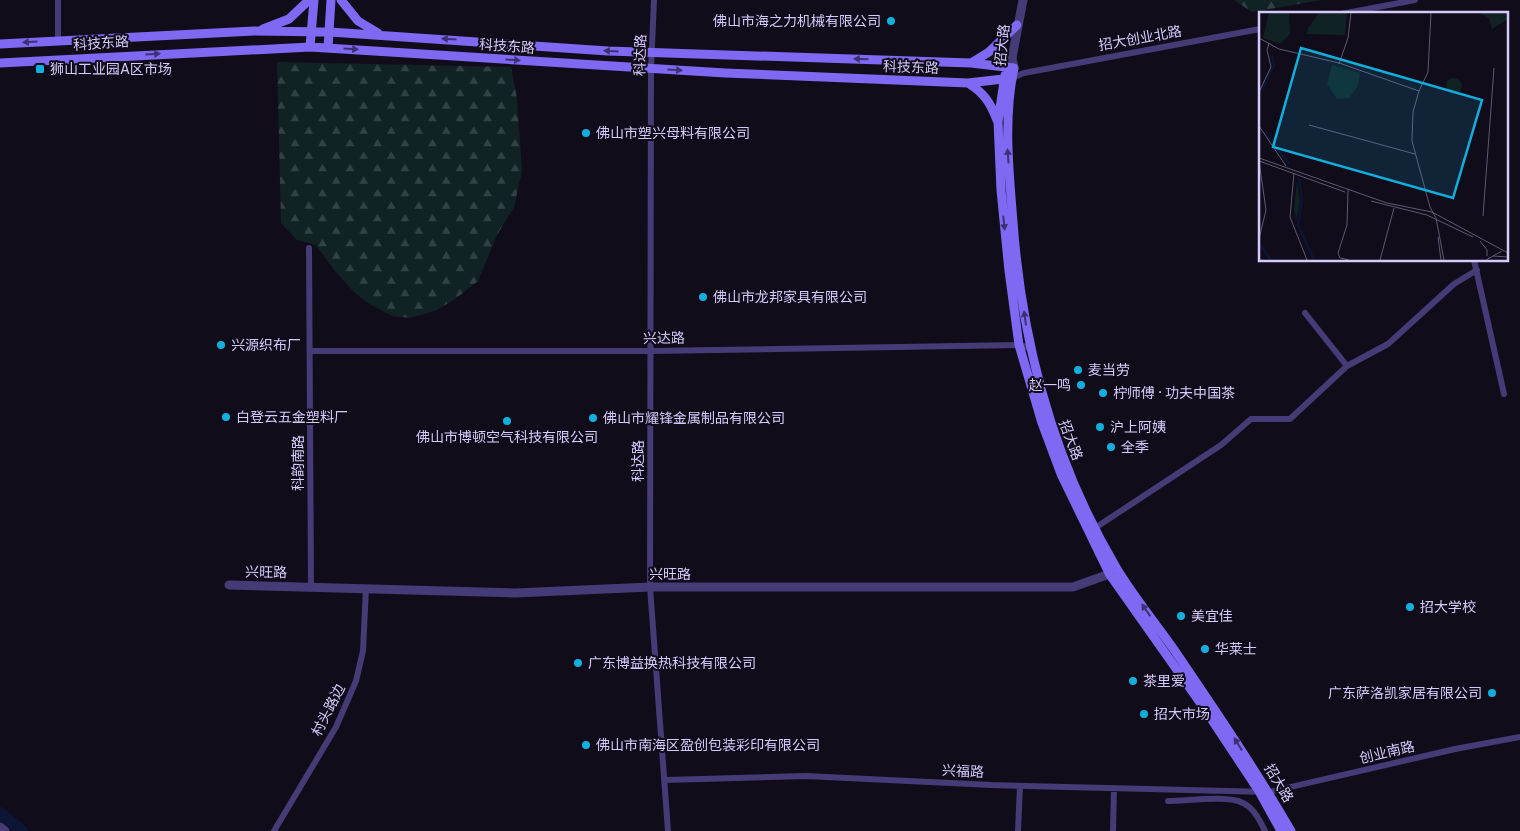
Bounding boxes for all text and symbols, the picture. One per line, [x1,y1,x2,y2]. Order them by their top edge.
inset map [1259,12,1508,261]
place label: 佛山市海之力机械有限公司 [713,13,881,29]
marker: 佛山市海之力机械有限公司 [885,15,897,27]
street label: 招大路 [992,23,1012,67]
street label: 招大创业北路 [1097,23,1183,53]
street label: 科技东路 [73,33,129,53]
one-way arrow [441,34,457,42]
street label: 科达路 [631,34,649,76]
street label: 科技东路 [479,36,535,56]
one-way arrow [22,39,38,47]
one-way arrow [343,46,359,54]
one-way arrow [603,46,619,54]
one-way arrow [146,49,162,57]
one-way arrow [853,55,869,63]
one-way arrow [505,57,521,65]
street label: 科技东路 [883,58,939,76]
place label: 狮山工业园A区市场 [50,61,172,77]
marker: 狮山工业园A区市场 [34,63,46,75]
one-way arrow [667,67,683,75]
place label: 佛山市塑兴母料有限公司 [596,125,750,141]
marker: 佛山市塑兴母料有限公司 [580,127,592,139]
one-way arrow [1004,148,1012,164]
one-way arrow [1000,215,1008,231]
place label: 佛山市龙邦家具有限公司 [713,289,867,305]
marker: 佛山市龙邦家具有限公司 [697,291,709,303]
one-way arrow [1021,309,1029,325]
street label: 兴达路 [643,330,685,346]
place label: 兴源织布厂 [231,337,301,353]
marker: 兴源织布厂 [215,339,227,351]
place label: 麦当劳 [1088,362,1130,378]
marker: 麦当劳 [1072,364,1084,376]
place label: 赵一鸣 [1028,377,1071,393]
marker: 赵一鸣 [1075,379,1087,391]
place label: 柠师傅 · 功夫中国茶 [1113,385,1235,401]
marker: 柠师傅 · 功夫中国茶 [1097,387,1109,399]
place label: 白登云五金塑料厂 [236,409,348,425]
place label: 佛山市耀锋金属制品有限公司 [603,410,785,426]
marker: 白登云五金塑料厂 [220,411,232,423]
marker: 佛山市耀锋金属制品有限公司 [587,412,599,424]
marker: 佛山市博顿空气科技有限公司 [501,415,513,427]
street label: 招大路 [1056,418,1086,462]
place label: 沪上阿姨 [1110,419,1166,435]
marker: 沪上阿姨 [1094,421,1106,433]
place label: 佛山市博顿空气科技有限公司 [416,429,598,445]
street label: 科韵南路 [290,435,306,491]
place label: 全季 [1121,439,1149,455]
street label: 科达路 [630,440,646,482]
marker: 全季 [1105,441,1117,453]
street label: 兴旺路 [245,564,287,580]
street label: 兴旺路 [649,566,691,582]
place label: 招大学校 [1420,599,1476,615]
marker: 招大学校 [1404,601,1416,613]
one-way arrow [1141,604,1151,617]
place label: 美宜佳 [1191,608,1233,624]
marker: 美宜佳 [1175,610,1187,622]
place label: 华莱士 [1215,641,1257,657]
marker: 华莱士 [1199,643,1211,655]
place label: 广东博益换热科技有限公司 [588,655,756,671]
marker: 广东博益换热科技有限公司 [572,657,584,669]
place label: 茶里爱 [1143,673,1185,689]
marker: 茶里爱 [1127,675,1139,687]
street label: 村头路边 [308,681,348,739]
place label: 广东萨洛凯家居有限公司 [1328,685,1482,701]
marker: 广东萨洛凯家居有限公司 [1486,687,1498,699]
place label: 招大市场 [1154,706,1210,722]
marker: 招大市场 [1138,708,1150,720]
place label: 佛山市南海区盈创包装彩印有限公司 [596,737,820,753]
one-way arrow [1234,738,1243,751]
street label: 创业南路 [1358,738,1416,766]
marker: 佛山市南海区盈创包装彩印有限公司 [580,739,592,751]
street label: 招大路 [1261,761,1297,805]
street label: 兴福路 [942,762,984,780]

